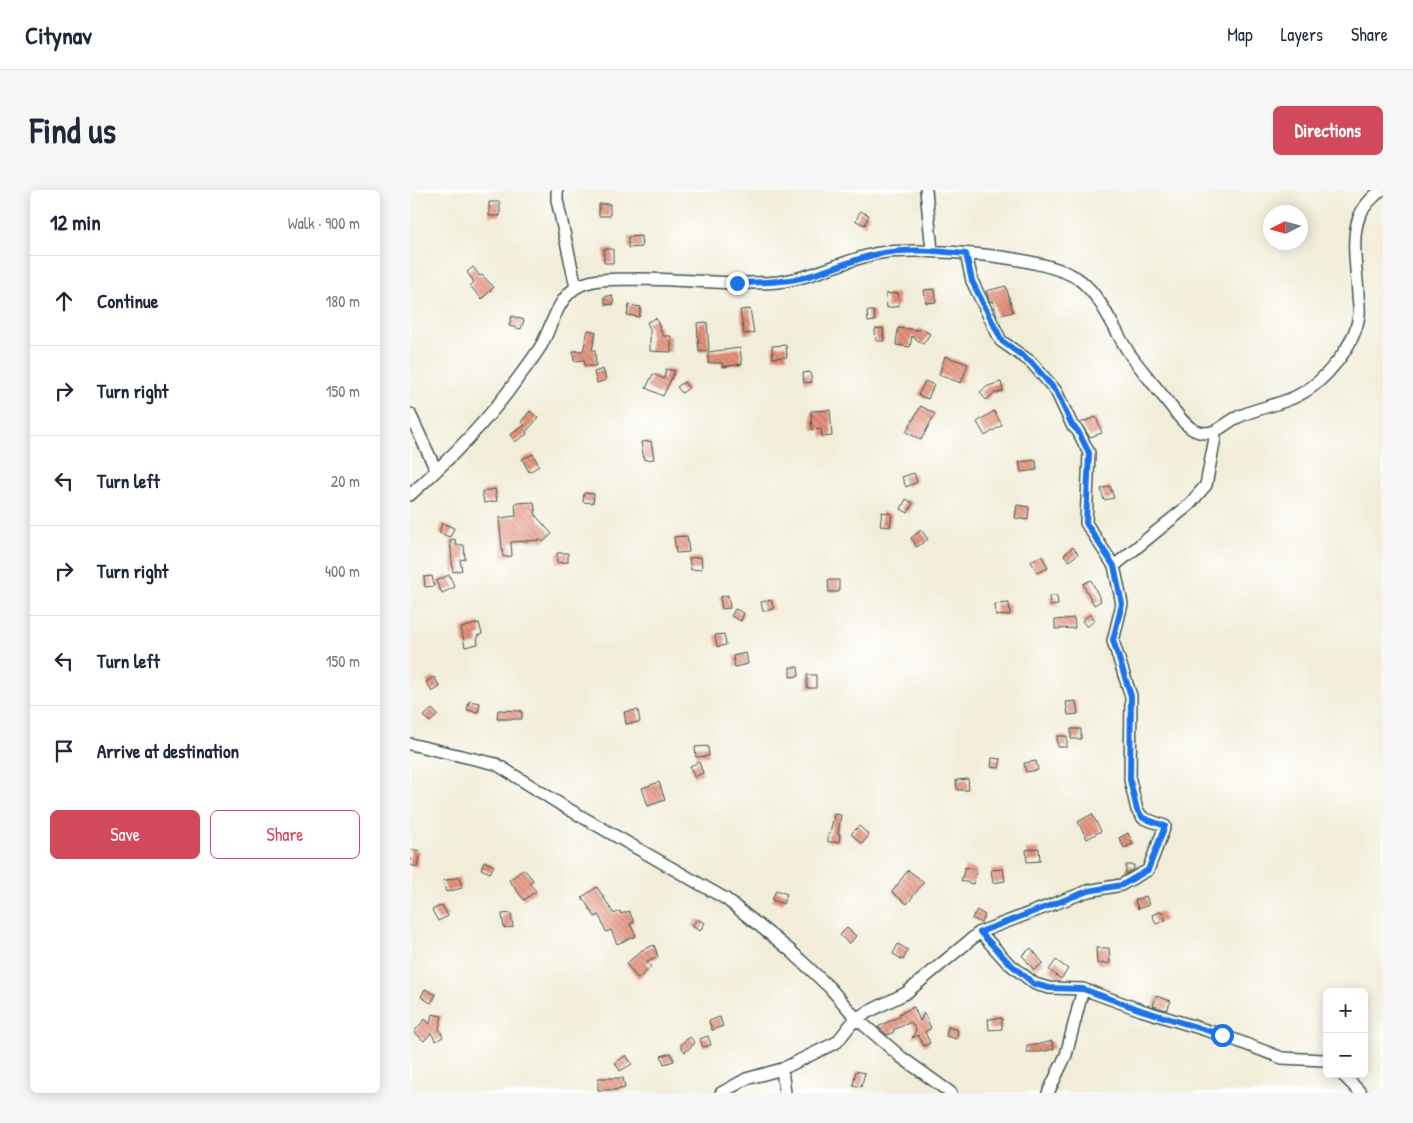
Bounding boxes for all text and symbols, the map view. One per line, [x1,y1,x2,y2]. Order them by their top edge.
text: Citynav [25,19,92,51]
text: Map [1227,22,1253,47]
text: Layers [1281,22,1323,47]
text: Share [1351,22,1388,47]
button: Directions [1273,106,1383,155]
text: Find us [30,107,116,154]
north arrow [1263,205,1308,250]
text: 12 min [50,208,101,237]
text: Walk · 900 m [288,212,360,234]
route end [726,272,749,295]
icon: ahead [50,287,78,315]
text: Continue [97,288,158,314]
text: 180 m [326,290,360,312]
icon: right [50,377,78,405]
text: Turn right [97,378,168,404]
text: 150 m [326,380,360,402]
icon: left [50,467,78,495]
text: Turn left [97,468,160,494]
text: 20 m [331,470,360,492]
icon: right [50,557,78,585]
text: Turn right [97,558,168,584]
text: 400 m [325,560,360,582]
icon: left [50,647,78,675]
text: Turn left [97,648,160,674]
text: 150 m [326,650,360,672]
icon: arrive [50,737,78,765]
text: Arrive at destination [97,738,239,764]
button: Save [50,810,200,859]
button: Share [210,810,360,859]
map controls [1323,988,1368,1078]
button: + [1323,988,1368,1033]
route start [1211,1024,1234,1047]
button: − [1323,1033,1368,1078]

